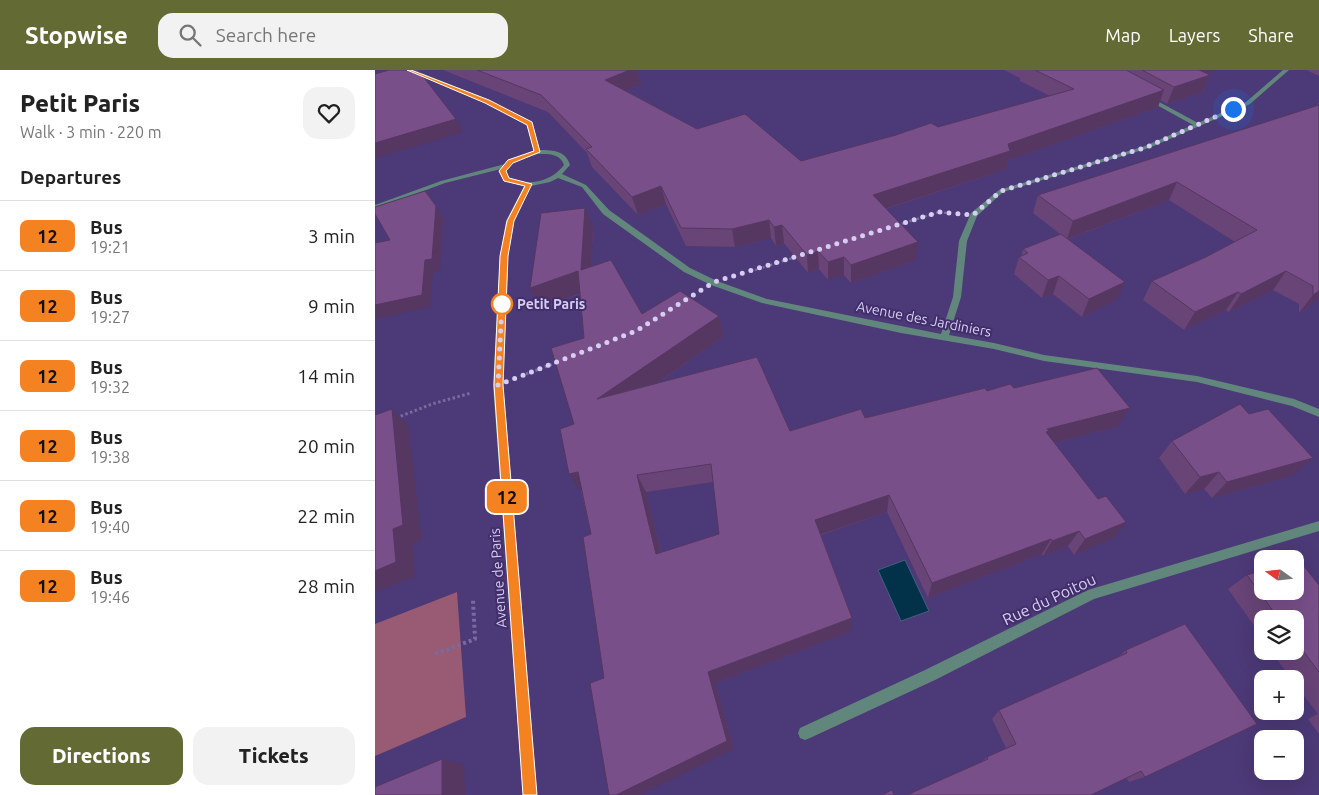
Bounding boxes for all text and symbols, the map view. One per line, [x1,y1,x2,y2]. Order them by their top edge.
search box [158,13,508,58]
icon: search [176,21,204,49]
text: Stopwise [25,22,128,49]
text: Search here [216,24,316,46]
text: Map [1105,25,1141,45]
text: Layers [1169,25,1220,45]
text: Share [1248,25,1294,45]
button: heart [303,87,355,139]
text: Petit Paris [20,90,140,117]
your location [1221,97,1246,122]
text: Walk · 3 min · 220 m [20,123,162,141]
text: Departures [20,166,121,188]
text: Bus [90,216,123,238]
text: 3 min [308,225,355,247]
text: 12 [37,226,58,246]
text: 19:21 [90,238,130,256]
text: Bus [90,286,123,308]
marker: Petit Paris [491,293,513,315]
text: 9 min [308,295,355,317]
text: 12 [37,296,58,316]
place label: Petit Paris [517,296,586,312]
street label: Avenue des Jardiniers [855,298,993,340]
text: 19:27 [90,308,130,326]
text: Bus [90,356,123,378]
text: 14 min [297,365,355,387]
text: 12 [37,366,58,386]
text: 19:32 [90,378,130,396]
text: Bus [90,426,123,448]
text: 20 min [297,435,355,457]
text: 12 [37,436,58,456]
text: 19:38 [90,448,130,466]
line badge: 12 [485,481,529,513]
text: 12 [497,487,517,507]
text: Bus [90,496,123,518]
text: 22 min [297,505,355,527]
text: 12 [37,506,58,526]
text: 19:40 [90,518,130,536]
street label: Avenue de Paris [487,528,509,628]
north arrow [1254,550,1304,600]
map controls [1254,550,1304,780]
text: Bus [90,566,123,588]
street label: Rue du Poitou [999,569,1099,629]
text: 28 min [297,575,355,597]
text: 12 [37,576,58,596]
text: 19:46 [90,588,130,606]
button: layers [1254,610,1304,660]
button: + [1254,670,1304,720]
button: Directions [20,727,183,785]
button: Tickets [193,727,355,785]
button: − [1254,730,1304,780]

